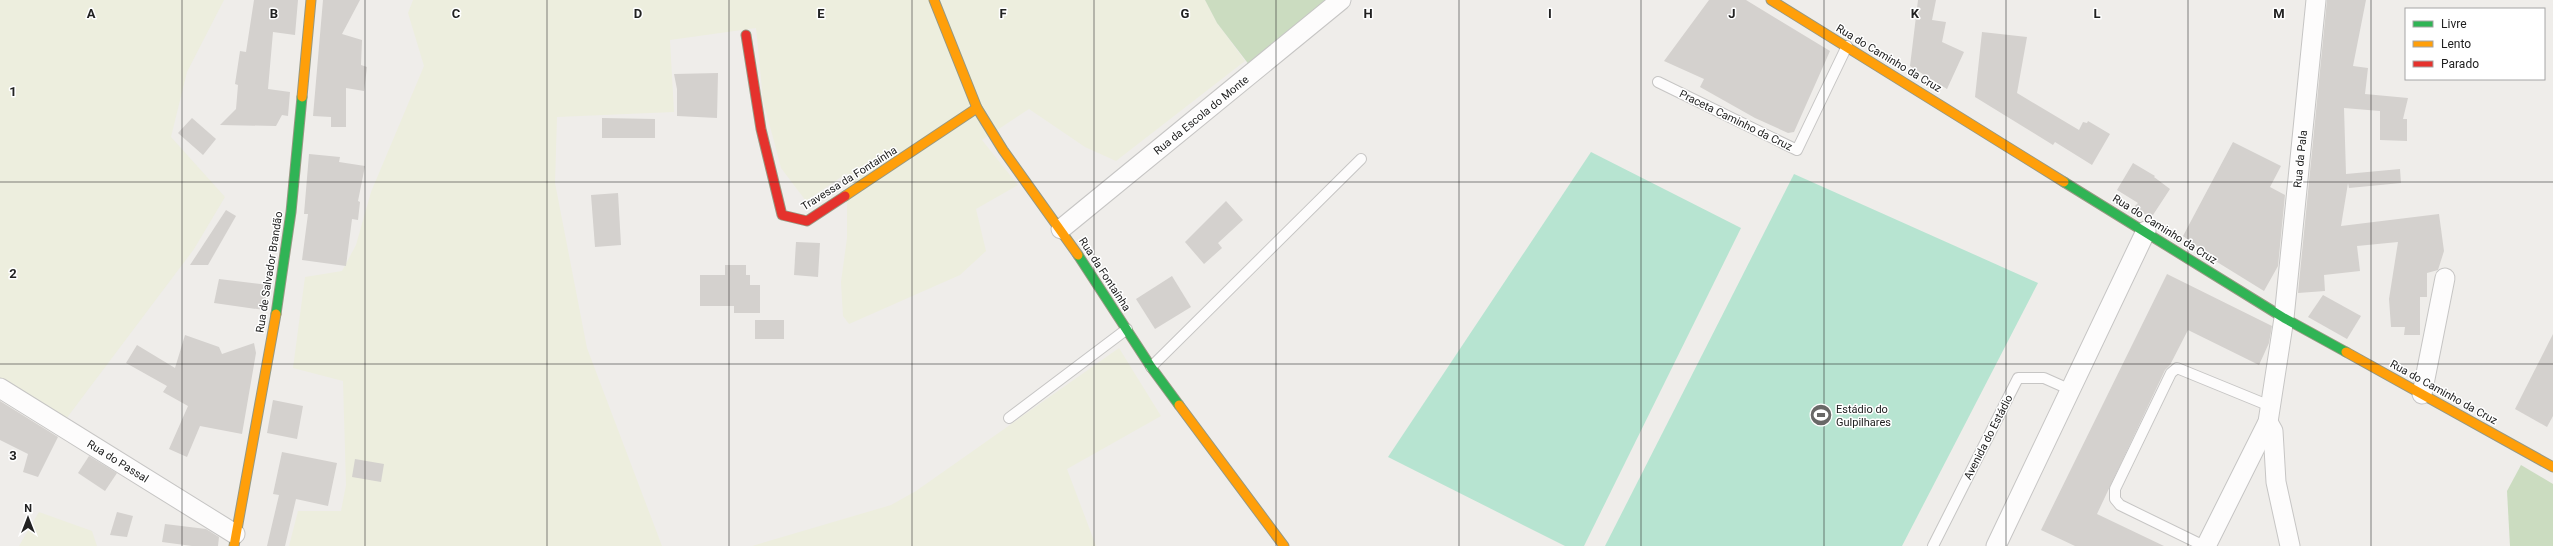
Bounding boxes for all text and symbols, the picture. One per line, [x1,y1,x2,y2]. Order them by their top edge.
text: A [87,6,96,21]
text: B [270,6,278,21]
text: C [452,6,461,21]
text: D [634,6,642,21]
text: E [817,6,825,21]
text: F [999,6,1007,21]
text: G [1181,6,1190,21]
text: H [1363,6,1373,21]
text: I [1548,6,1552,21]
text: J [1728,6,1736,21]
text: K [1911,6,1920,21]
text: L [2093,6,2101,21]
text: M [2273,6,2285,21]
legend [2405,8,2545,80]
text: Livre [2441,17,2467,31]
street label: Rua do Caminho da Cruz [1834,22,1944,95]
text: Lento [2441,37,2471,51]
text: Parado [2441,57,2479,71]
street label: Rua da Escola do Monte [1151,73,1252,158]
text: 1 [9,84,17,99]
street label: Praceta Caminho da Cruz [1677,87,1795,154]
street label: Rua da Pala [2291,130,2310,189]
street label: Travessa da Fontaínha [799,144,900,213]
street label: Rua do Caminho da Cruz [2110,192,2220,267]
street label: Rua de Salvador Brandão [253,211,286,334]
street label: Rua da Fontaínha [1076,235,1133,314]
text: 2 [9,266,17,281]
street label: Rua do Caminho da Cruz [2388,357,2500,428]
street label: Avenida do Estádio [1961,393,2015,482]
sports icon: Estádio do Gulpilhares [1808,402,1834,428]
place label: Estádio do Gulpilhares [1836,403,1891,429]
street label: Rua do Passal [85,437,151,485]
text: 3 [9,448,17,463]
north arrow [8,498,48,538]
text: N [24,502,32,515]

